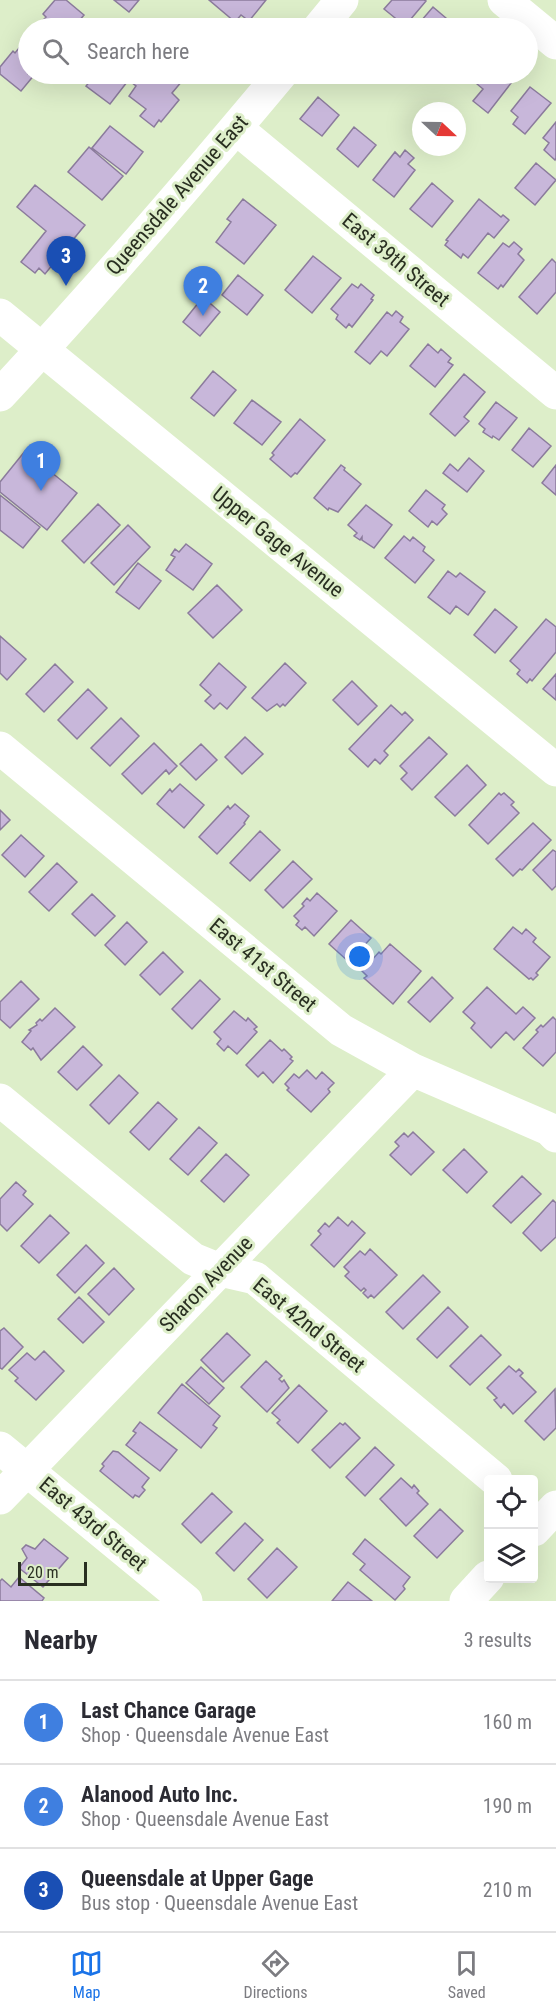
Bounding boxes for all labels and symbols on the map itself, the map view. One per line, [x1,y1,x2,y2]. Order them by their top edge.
north arrow [412,102,466,156]
street label: Queensdale Avenue East [101,110,253,280]
street label: East 39th Street [338,208,454,312]
pin: 3 [46,236,86,286]
pin: 2 [184,266,222,316]
pin: 1 [22,442,60,491]
street label: Upper Gage Avenue [208,482,348,602]
street label: East 41st Street [205,913,321,1017]
your location [345,942,374,971]
street label: Sharon Avenue [155,1231,258,1337]
street label: East 42nd Street [248,1273,370,1377]
street label: East 43rd Street [35,1472,151,1576]
scale bar [18,1559,87,1586]

